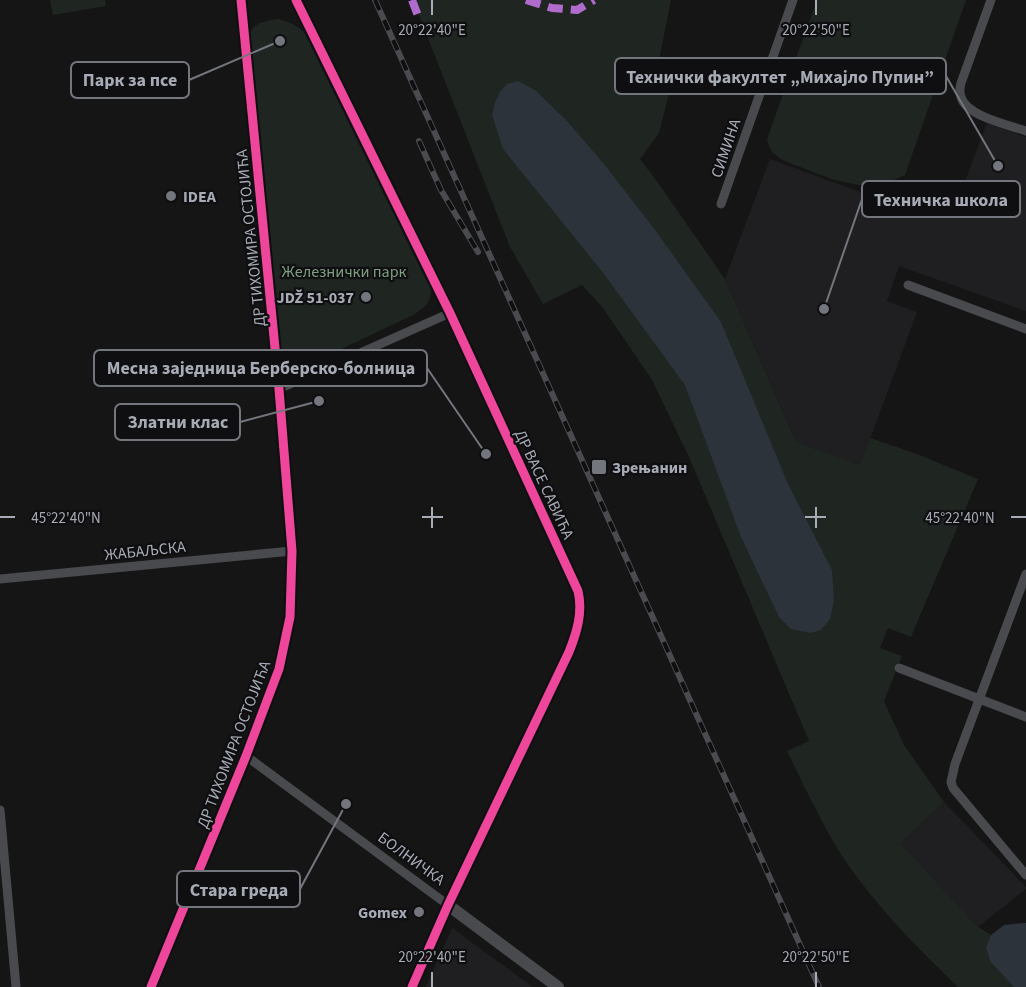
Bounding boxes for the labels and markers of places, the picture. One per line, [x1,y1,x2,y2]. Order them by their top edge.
callout: Технички факултет „Михајло Пупин” [615,58,946,94]
callout: Парк за псе [71,62,189,98]
callout: Техничка школа [862,181,1020,217]
place label: IDEA [183,186,217,208]
marker: IDEA [164,189,178,203]
place label: JDŽ 51-037 [277,287,354,309]
marker: JDŽ 51-037 [359,290,373,304]
callout: Месна заједница Берберско-болница [94,350,427,386]
callout: Златни клас [115,404,240,440]
place label: Зрењанин [612,457,687,479]
marker: Зрењанин [590,458,608,476]
callout: Стара греда [177,871,300,907]
place label: Gomex [358,902,407,924]
marker: Gomex [412,905,426,919]

